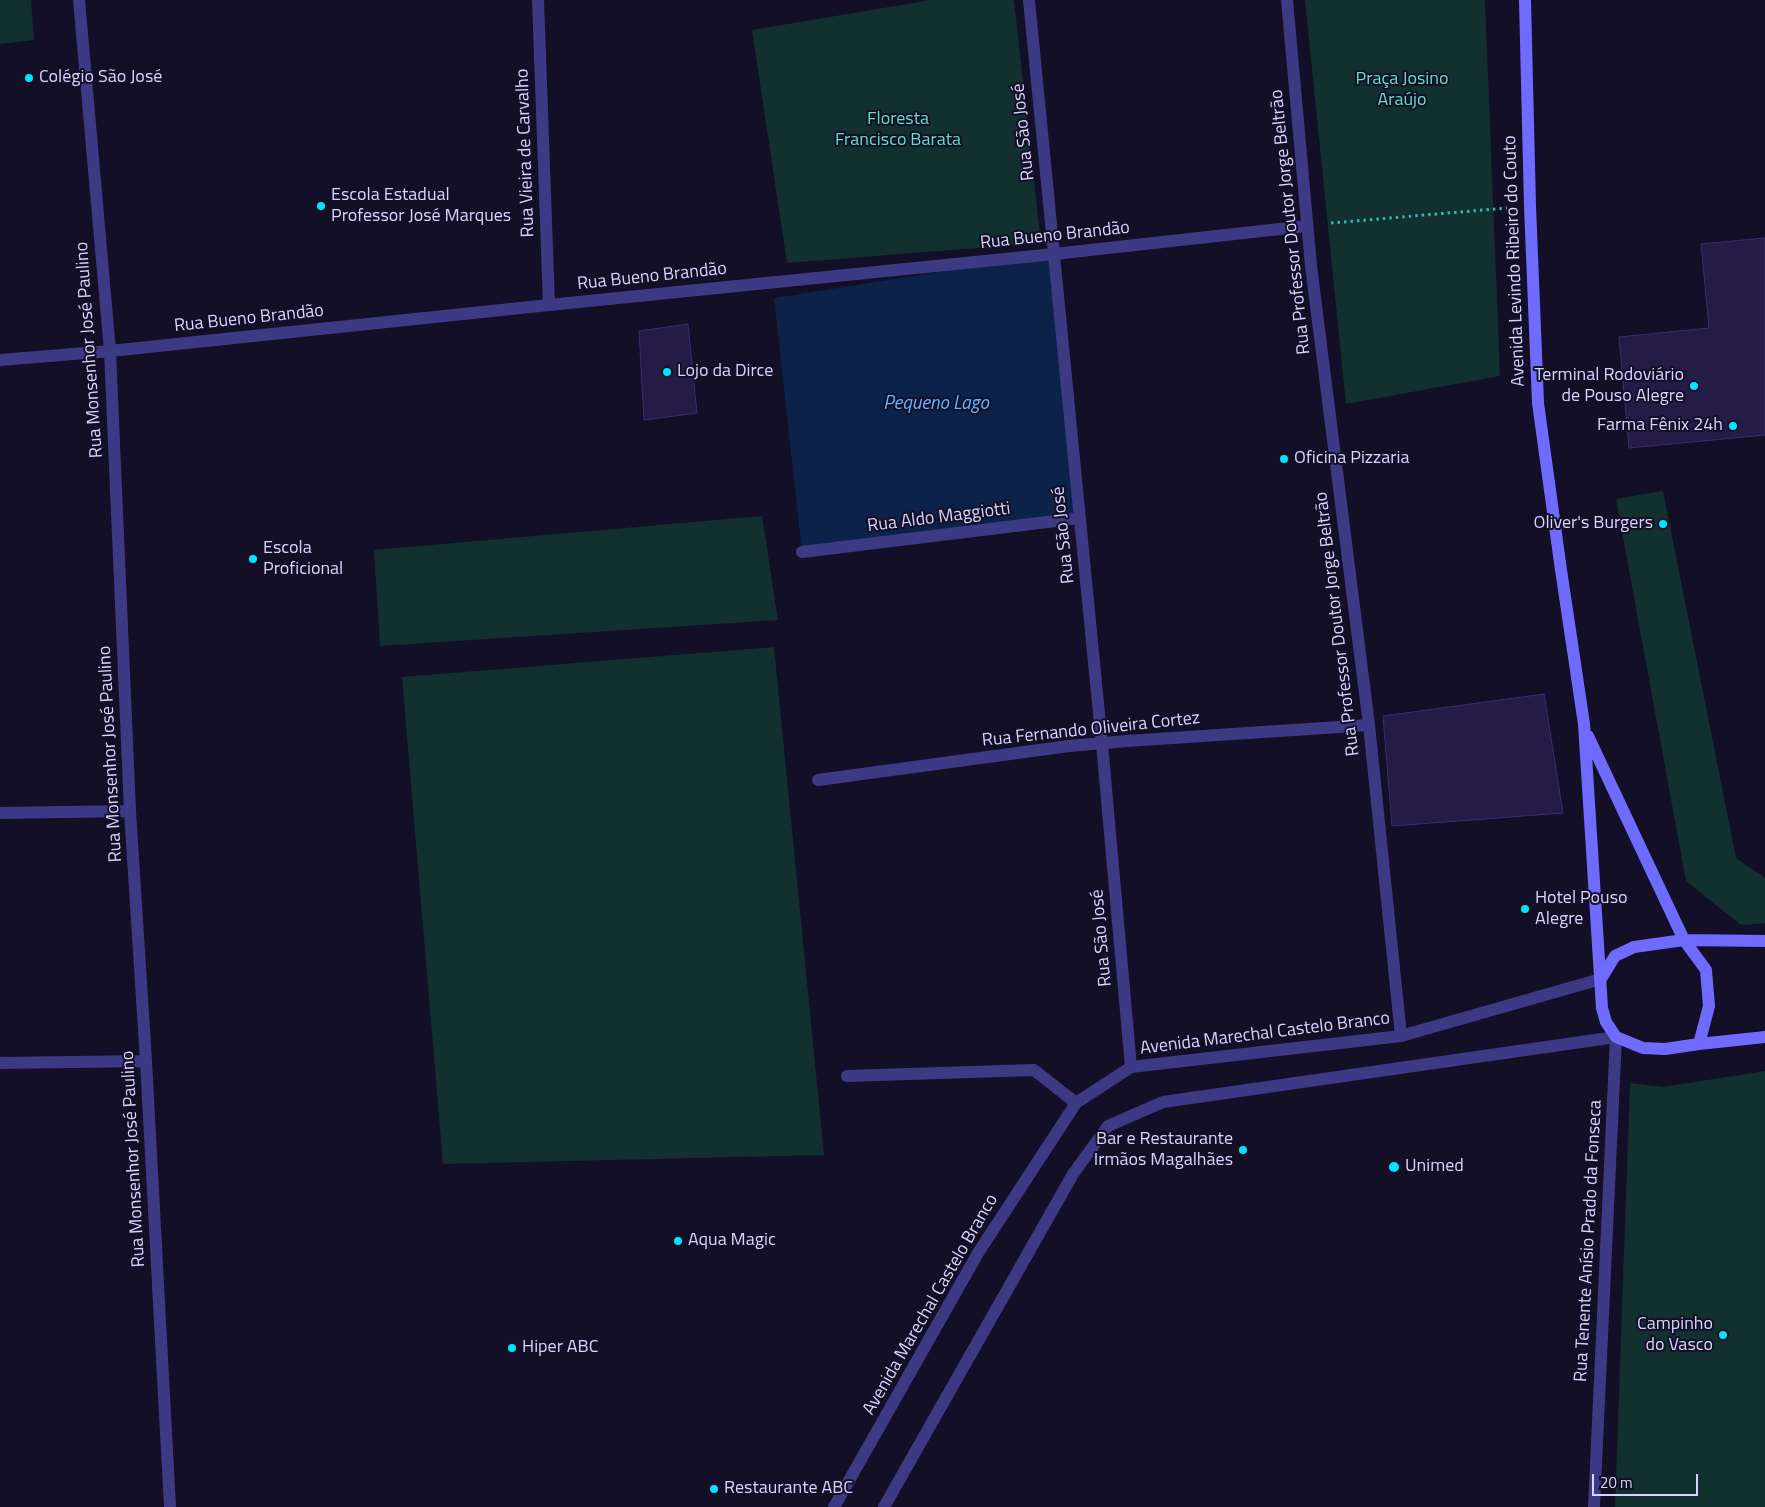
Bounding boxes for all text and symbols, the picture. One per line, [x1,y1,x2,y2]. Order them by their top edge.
place label: Colégio São José [39,67,162,89]
street label: Rua Vieira de Carvalho [512,68,540,238]
park label: Praça Josino Araújo [1356,69,1448,112]
marker: Colégio São José [23,72,35,84]
street label: Rua São José [1008,82,1040,182]
street label: Rua Professor Doutor Jorge Beltrão [1266,88,1316,356]
park label: Floresta Francisco Barata [835,109,961,152]
street label: Avenida Levindo Ribeiro do Couto [1500,135,1530,387]
place label: Escola Estadual Professor José Marques [331,185,511,228]
marker: Escola Estadual Professor José Marques [315,200,327,212]
street label: Rua Bueno Brandão [979,217,1131,255]
street label: Rua Monsenhor José Paulino [72,241,108,459]
street label: Rua Bueno Brandão [576,258,728,296]
street label: Rua Bueno Brandão [173,300,325,338]
place label: Lojo da Dirce [677,361,773,383]
place label: Terminal Rodoviário de Pouso Alegre [1534,365,1684,408]
marker: Lojo da Dirce [661,366,673,378]
marker: Terminal Rodoviário de Pouso Alegre [1688,380,1700,392]
water label: Pequeno Lago [883,393,989,415]
place label: Farma Fênix 24h [1597,415,1723,437]
marker: Farma Fênix 24h [1727,420,1739,432]
place label: Oficina Pizzaria [1294,448,1409,470]
marker: Oficina Pizzaria [1278,453,1290,465]
street label: Rua São José [1048,485,1080,585]
street label: Rua Professor Doutor Jorge Beltrão [1311,491,1365,757]
street label: Rua Aldo Maggiotti [866,499,1012,537]
place label: Oliver's Burgers [1534,513,1653,535]
marker: Oliver's Burgers [1657,518,1669,530]
place label: Escola Proficional [263,538,343,580]
marker: Escola Proficional [247,553,259,565]
street label: Rua Monsenhor José Paulino [95,645,127,863]
street label: Rua Fernando Oliveira Cortez [981,708,1201,752]
street label: Rua São José [1087,888,1117,988]
place label: Hotel Pouso Alegre [1535,888,1628,931]
marker: Hotel Pouso Alegre [1519,903,1531,915]
street label: Avenida Marechal Castelo Branco [1139,1008,1391,1060]
street label: Rua Monsenhor José Paulino [118,1050,150,1268]
street label: Rua Tenente Anísio Prado da Fonseca [1571,1099,1607,1383]
place label: Bar e Restaurante Irmãos Magalhães [1094,1129,1233,1172]
marker: Bar e Restaurante Irmãos Magalhães [1237,1144,1249,1156]
place label: Unimed [1405,1156,1464,1178]
marker: Unimed [1387,1160,1401,1174]
street label: Avenida Marechal Castelo Branco [859,1191,1003,1419]
place label: Aqua Magic [688,1230,776,1252]
marker: Aqua Magic [672,1235,684,1247]
place label: Campinho do Vasco [1637,1314,1713,1356]
marker: Campinho do Vasco [1717,1329,1729,1341]
place label: Hiper ABC [522,1337,598,1359]
marker: Hiper ABC [506,1342,518,1354]
scale bar [1595,1464,1701,1496]
text: 20 m [1600,1471,1633,1494]
place label: Restaurante ABC [724,1478,853,1500]
marker: Restaurante ABC [708,1483,720,1495]

